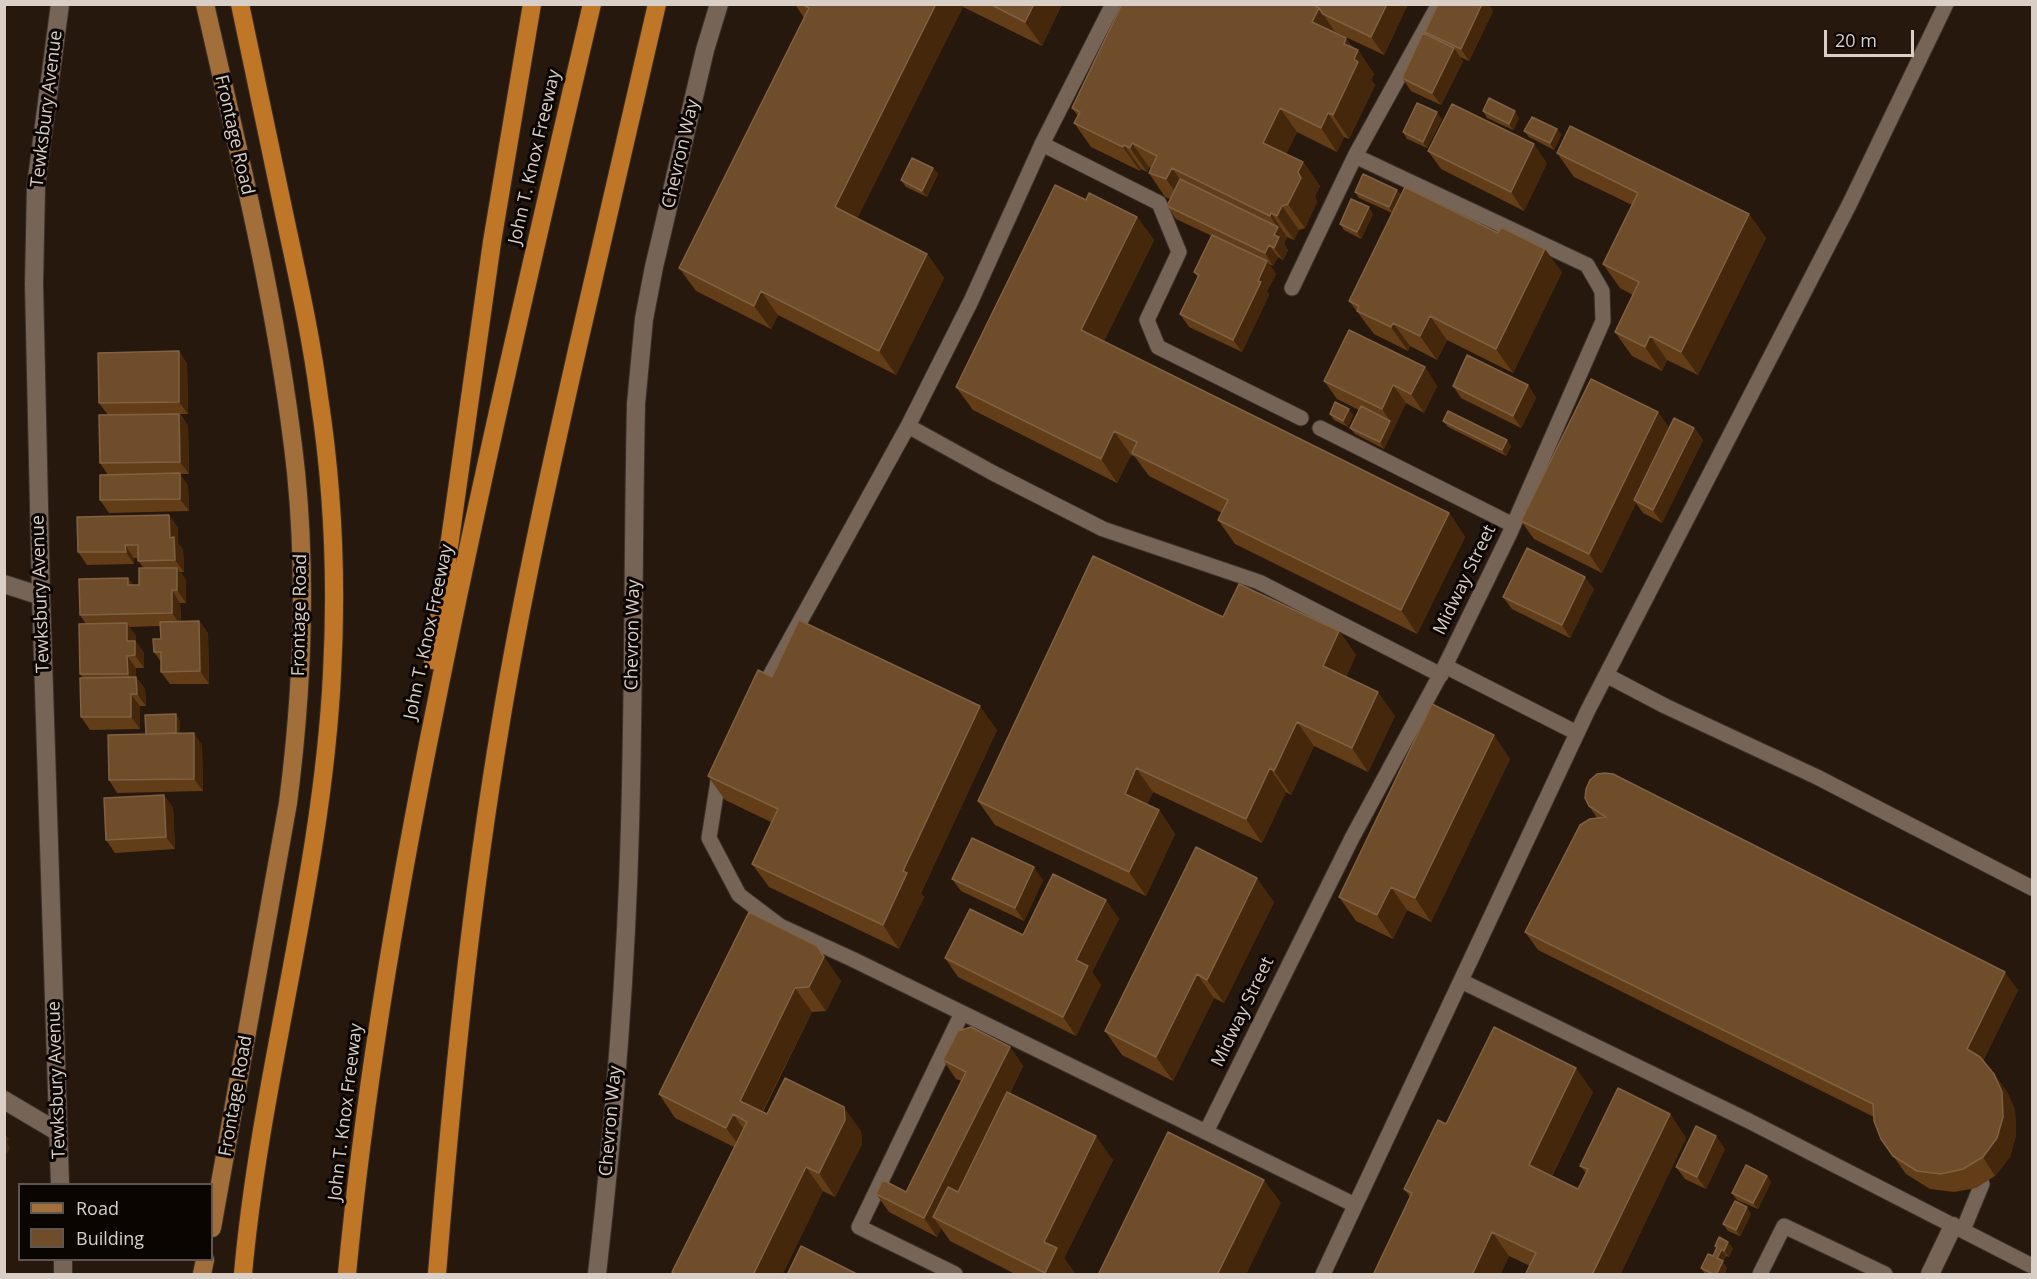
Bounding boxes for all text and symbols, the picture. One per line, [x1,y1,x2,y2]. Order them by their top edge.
scale bar [1827,18,1917,56]
text: 20 m [1835,28,1877,52]
street label: Tewksbury Avenue [27,29,67,189]
street label: John T. Knox Freeway [504,68,566,246]
street label: Frontage Road [210,73,258,197]
street label: Chevron Way [658,97,704,211]
street label: Tewksbury Avenue [27,515,55,673]
street label: Midway Street [1429,521,1501,639]
street label: John T. Knox Freeway [400,542,458,722]
street label: Frontage Road [288,554,312,676]
street label: Chevron Way [621,579,645,691]
street label: Midway Street [1207,953,1279,1071]
street label: Tewksbury Avenue [43,1001,71,1159]
street label: John T. Knox Freeway [324,1022,368,1202]
street label: Frontage Road [215,1034,257,1158]
street label: Chevron Way [595,1065,627,1177]
legend [18,1183,213,1261]
text: Road [76,1196,119,1220]
text: Building [76,1226,144,1250]

